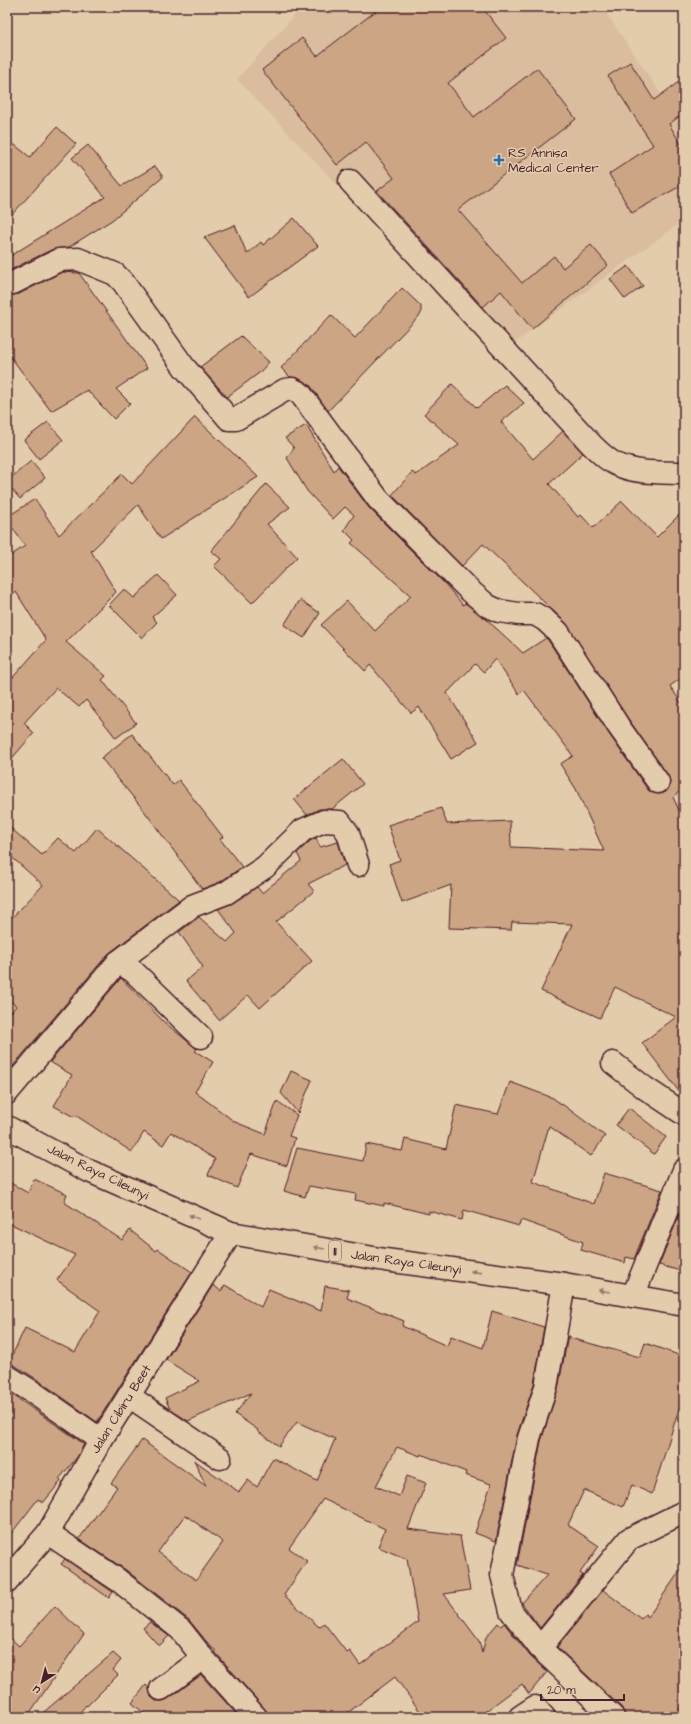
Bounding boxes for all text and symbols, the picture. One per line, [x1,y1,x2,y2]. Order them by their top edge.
place label: RS Annisa Medical Center [508,144,599,177]
marker: RS Annisa Medical Center [493,154,505,166]
street label: Jalan Raya Cileunyi [44,1140,152,1205]
one-way arrow [188,1213,200,1219]
road number: 11 [329,1241,341,1261]
one-way arrow [313,1245,326,1251]
street label: Jalan Raya Cileunyi [350,1245,462,1280]
one-way arrow [470,1269,482,1275]
one-way arrow [598,1288,610,1294]
street label: Jalan Cibiru Beet [86,1360,156,1457]
north arrow [22,1662,62,1702]
scale bar [541,1676,624,1702]
text: U [30,1682,44,1698]
text: 20 m [547,1682,576,1699]

